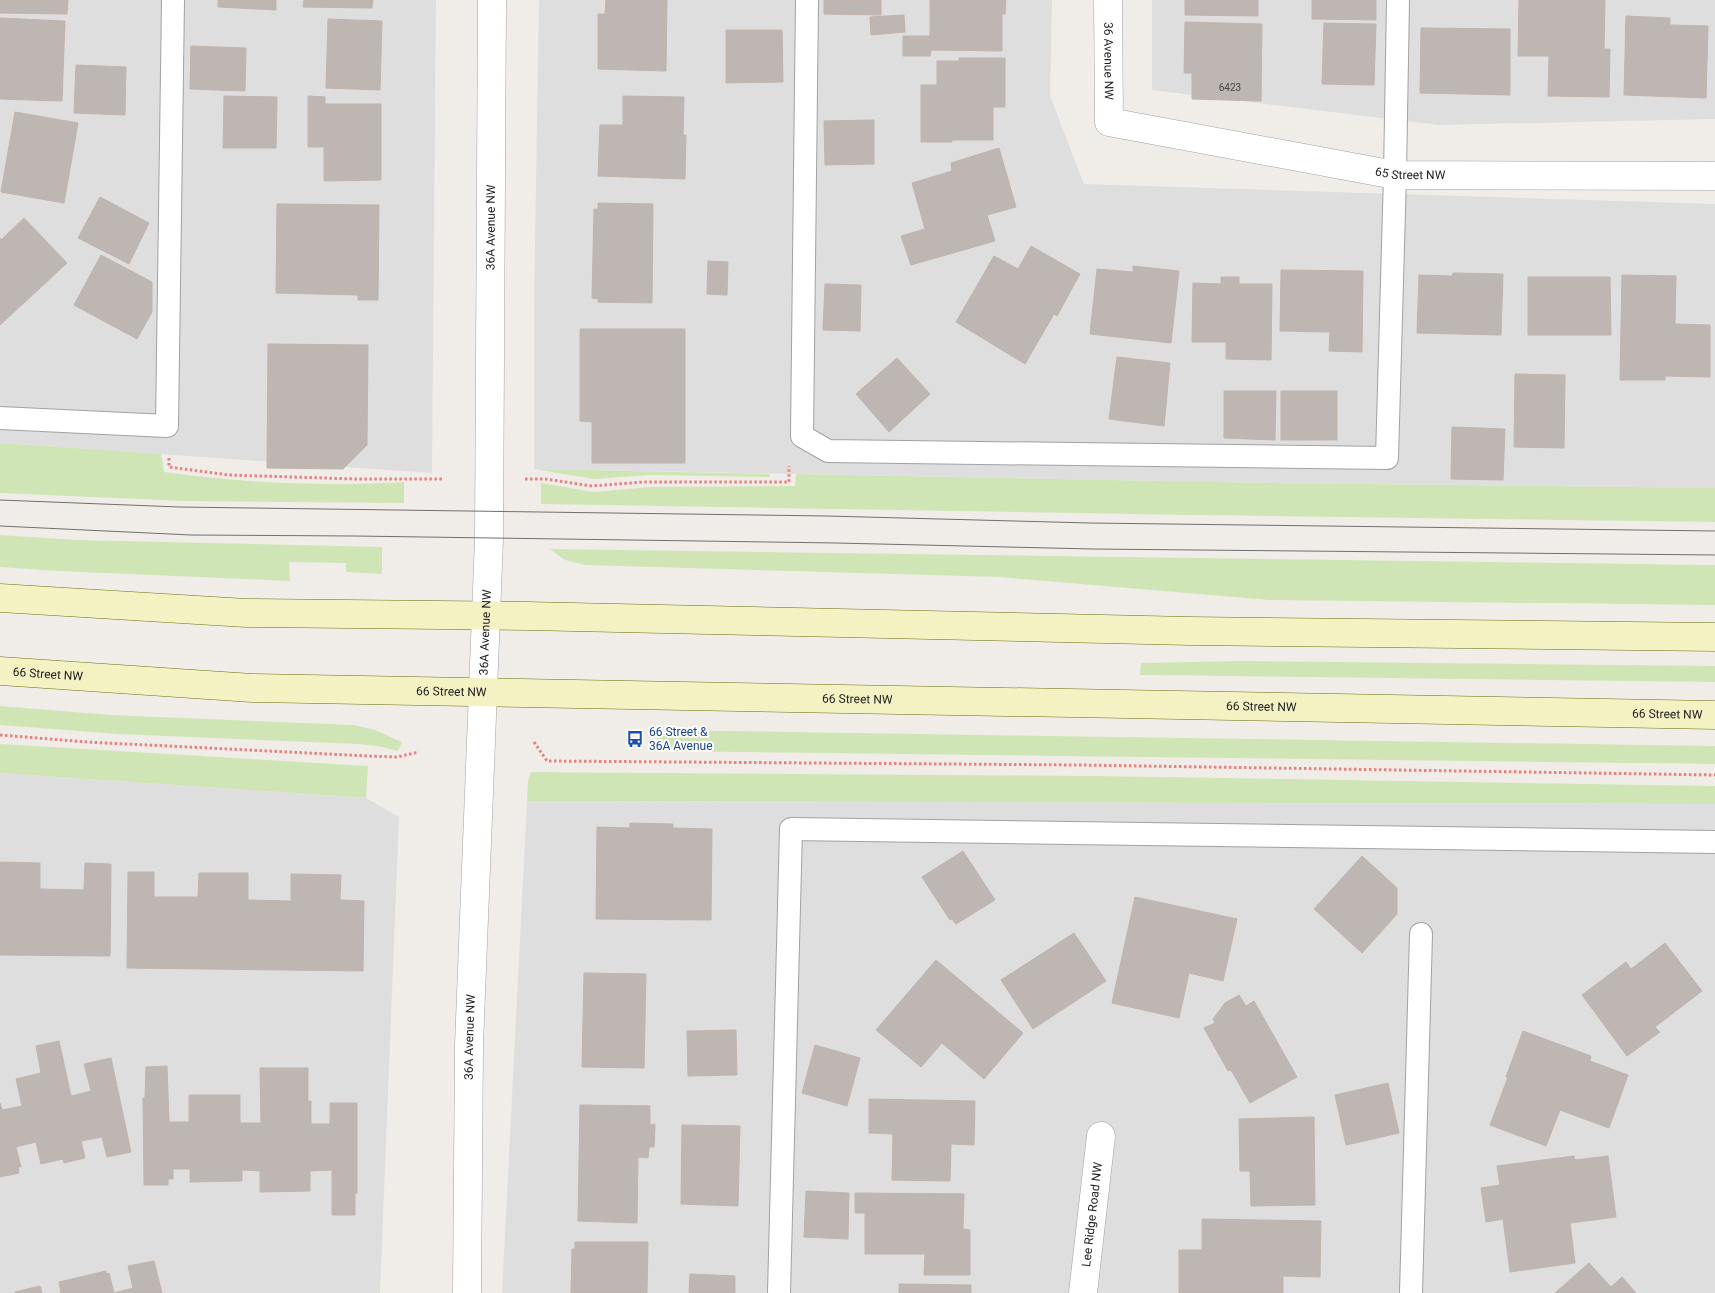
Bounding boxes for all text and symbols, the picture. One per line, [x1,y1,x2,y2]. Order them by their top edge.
street label: 36 Avenue NW [1101,22,1116,100]
house number: 6423 [1219,82,1241,93]
street label: 65 Street NW [1374,164,1446,183]
street label: 36A Avenue NW [483,184,498,270]
street label: 36A Avenue NW [477,589,494,675]
street label: 66 Street NW [12,665,84,684]
street label: 66 Street NW [416,684,487,699]
street label: 66 Street NW [822,692,893,707]
street label: 66 Street NW [1226,699,1297,714]
street label: 66 Street NW [1632,706,1703,722]
place label: 66 Street & 36A Avenue [649,725,713,753]
bus stop icon: 66 Street & 36A Avenue [625,729,645,749]
street label: 36A Avenue NW [462,994,478,1080]
street label: Lee Ridge Road NW [1079,1161,1105,1268]

